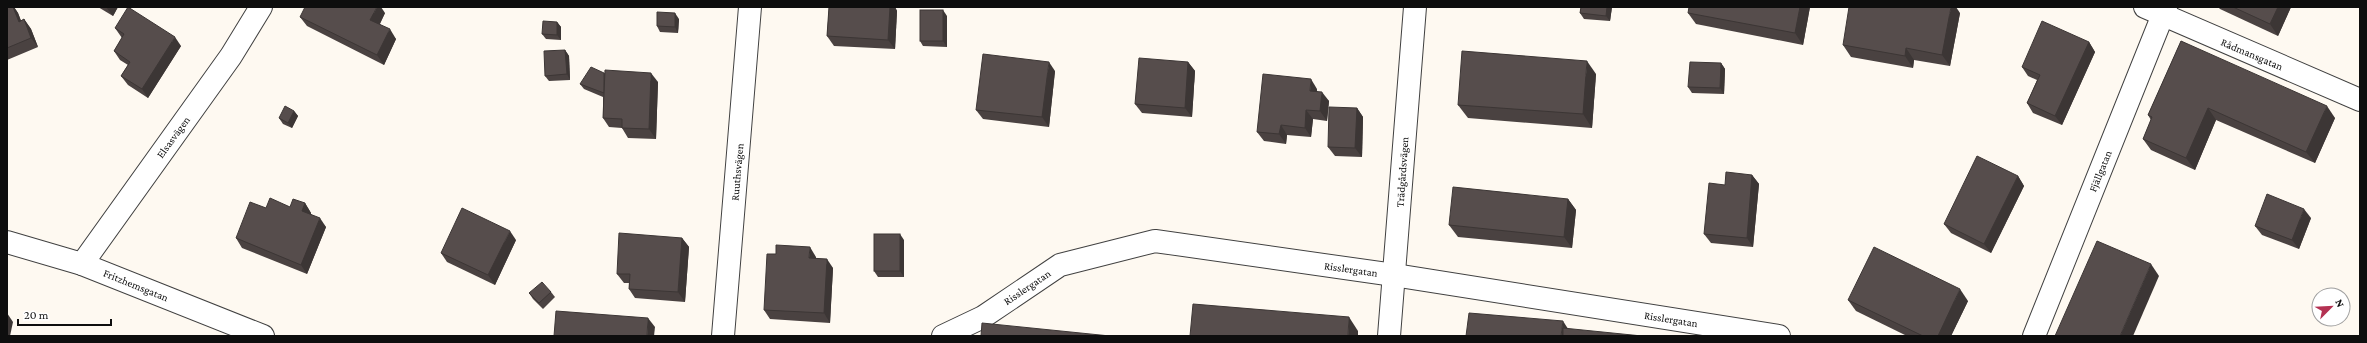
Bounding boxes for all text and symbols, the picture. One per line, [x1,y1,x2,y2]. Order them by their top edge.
street label: Rådmansgatan [2219,36,2285,73]
street label: Elsasvägen [154,114,193,161]
street label: Trädgårdsvägen [1394,136,1411,208]
street label: Ruuthsvägen [729,143,746,201]
street label: Fjällgatan [2086,148,2115,194]
street label: Risslergatan [1323,259,1379,280]
street label: Fritzhemsgatan [101,266,170,304]
street label: Risslergatan [1001,267,1053,308]
north arrow [2311,287,2351,327]
text: N [2333,297,2347,309]
scale bar [18,301,111,327]
text: 20 m [24,308,49,322]
street label: Risslergatan [1643,309,1699,330]

